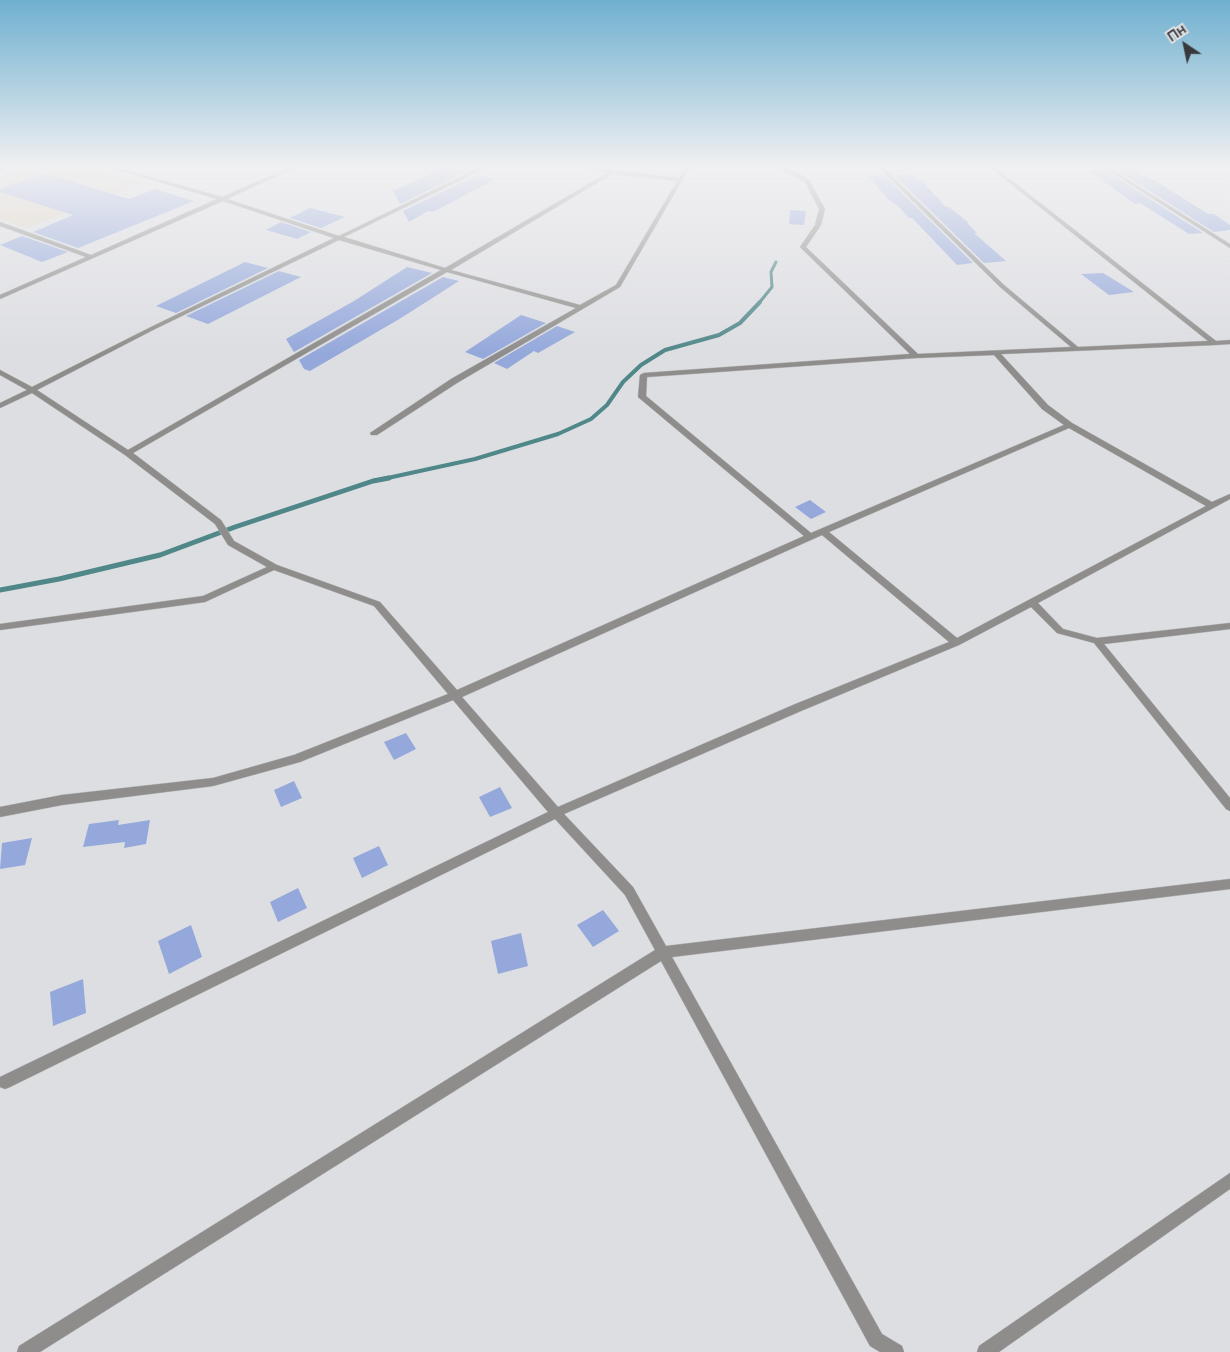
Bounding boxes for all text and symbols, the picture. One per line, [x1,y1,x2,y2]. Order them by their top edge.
text: Пн [1163,19,1189,45]
north arrow [1160,20,1210,70]

